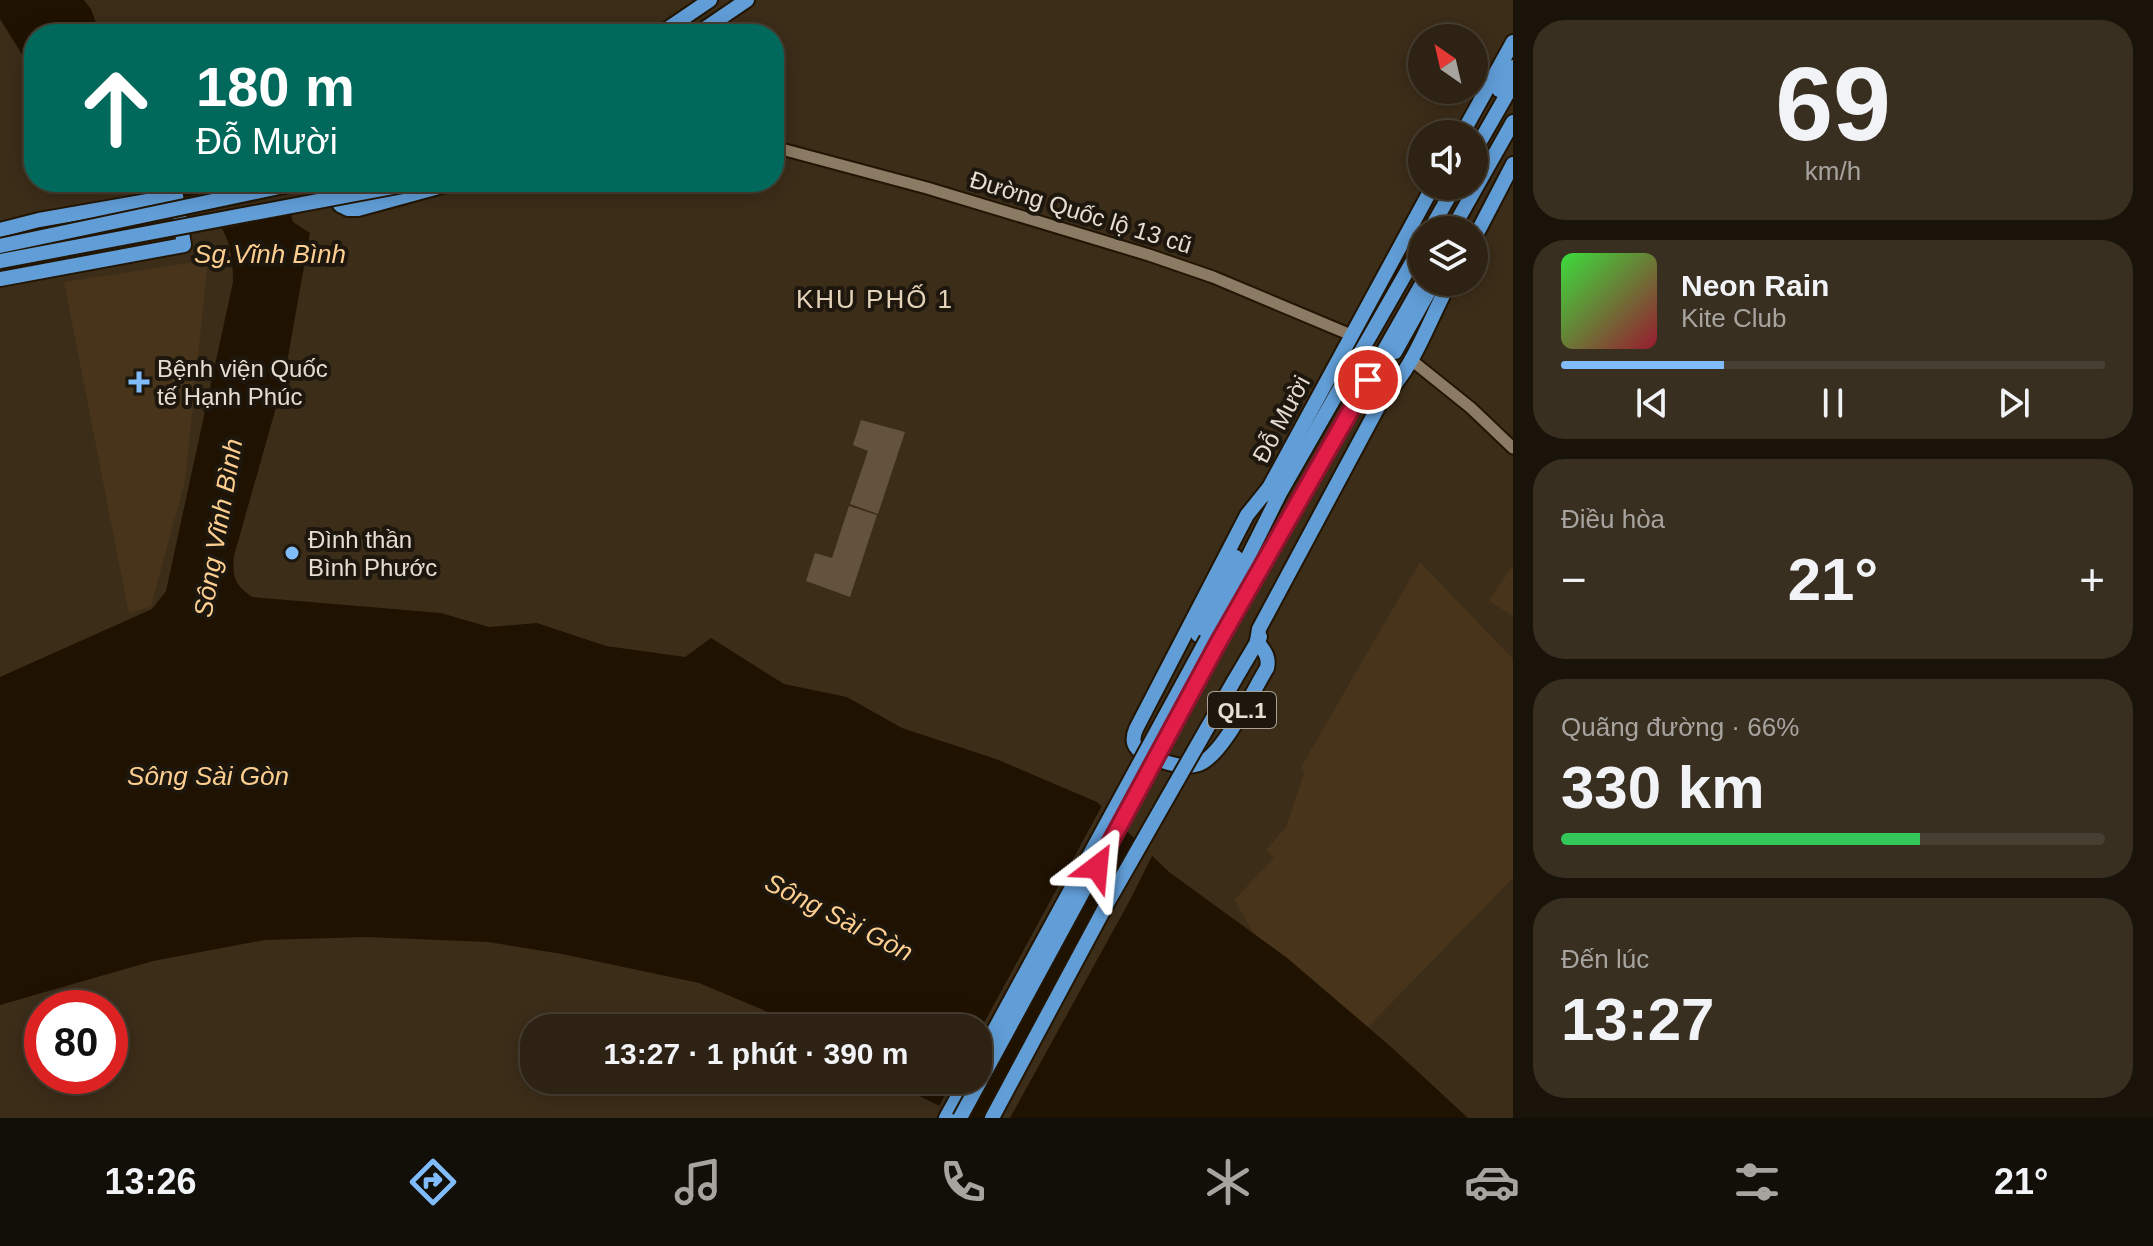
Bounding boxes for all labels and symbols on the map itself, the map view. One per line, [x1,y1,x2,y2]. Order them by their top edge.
north arrow [1408,24,1488,104]
street label: Đường Quốc lộ 13 cũ [967,165,1195,259]
water label: Sg.Vĩnh Bình [194,239,346,269]
district label: KHU PHỐ 1 [796,284,954,314]
pin [1334,346,1402,414]
place label: Bệnh viện Quốc tế Hạnh Phúc [157,355,328,410]
marker: Bệnh viện Quốc tế Hạnh Phúc [128,371,150,393]
street label: Đỗ Mười [1247,371,1315,467]
water label: Sông Vĩnh Bình [188,436,248,620]
place label: Đình thần Bình Phước [308,526,437,581]
marker: Đình thần Bình Phước [283,544,301,562]
road number: QL.1 [1208,692,1276,728]
water label: Sông Sài Gòn [127,761,289,791]
position arrow [1055,825,1139,909]
water label: Sông Sài Gòn [760,867,918,967]
speed limit sign: 80 [24,990,128,1094]

